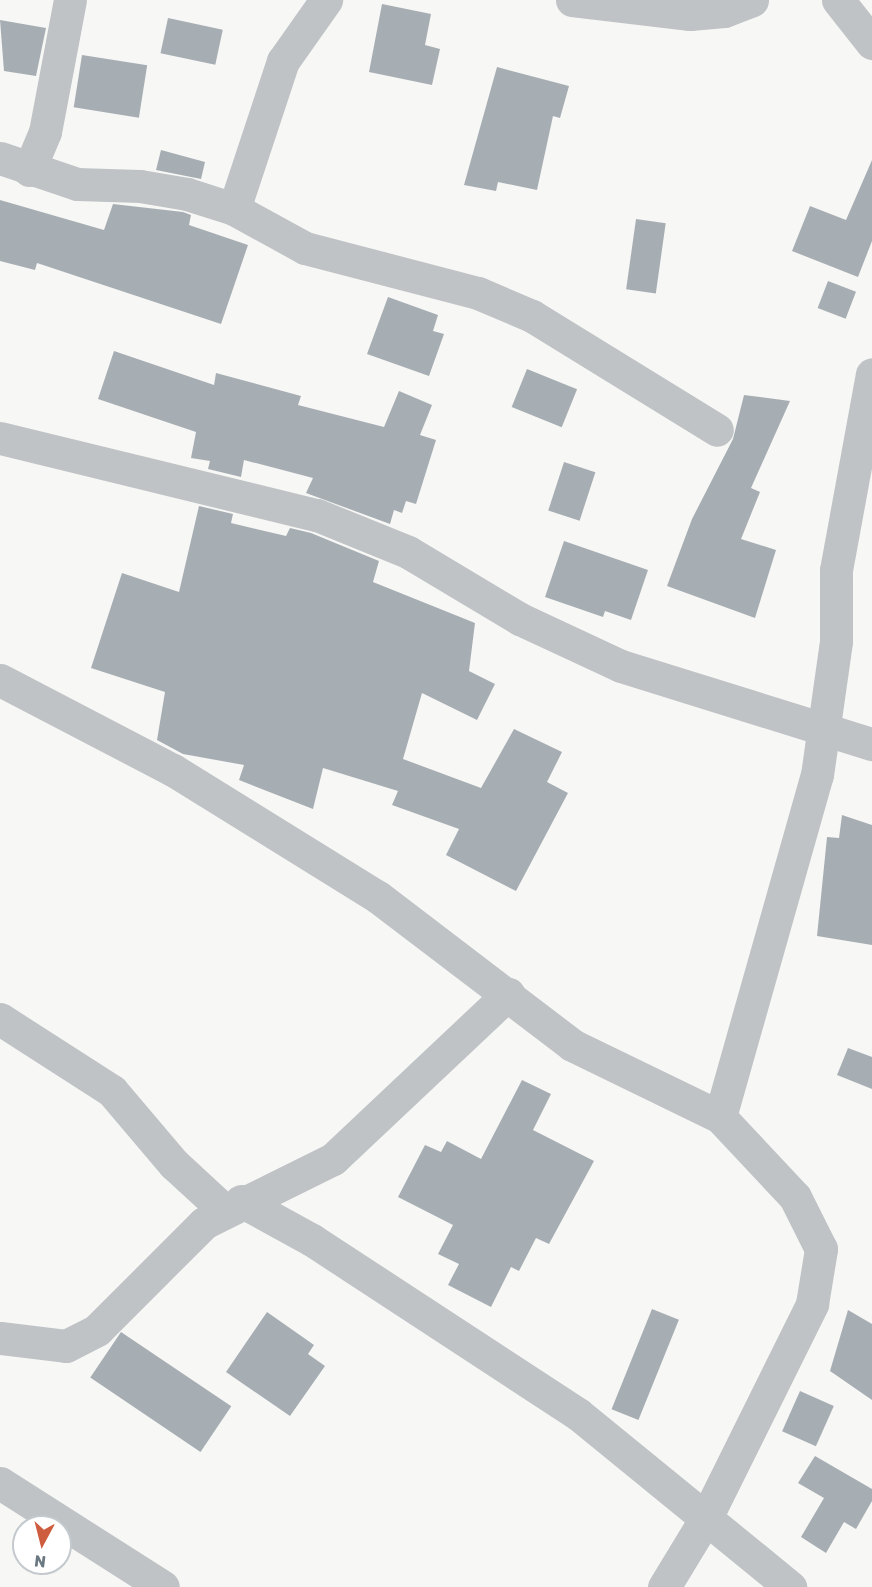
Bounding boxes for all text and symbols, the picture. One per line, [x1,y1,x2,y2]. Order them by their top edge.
north arrow [12,1515,72,1575]
text: N [33,1551,47,1572]

